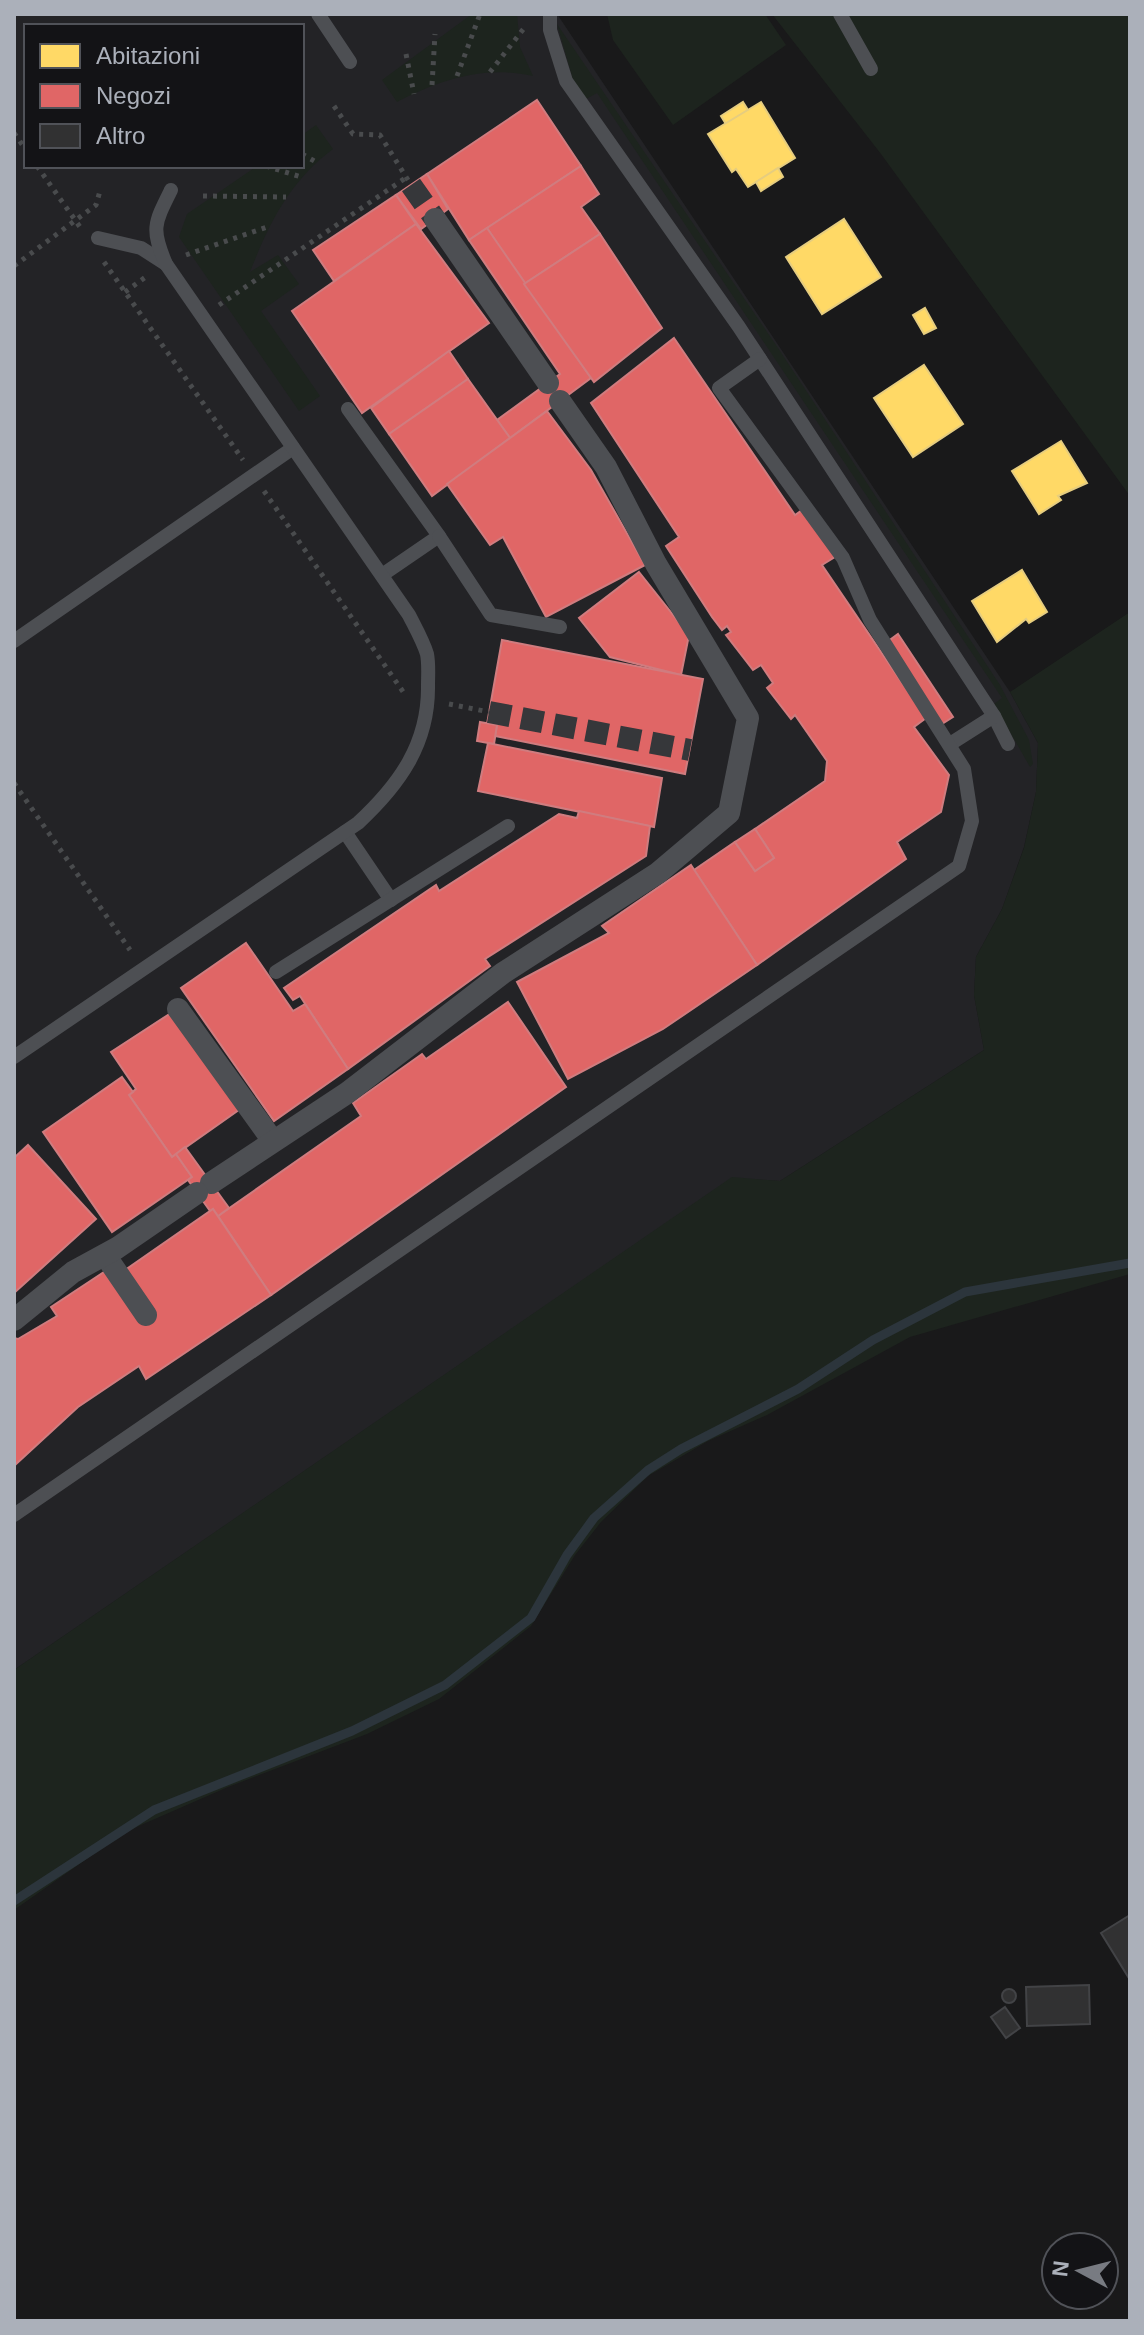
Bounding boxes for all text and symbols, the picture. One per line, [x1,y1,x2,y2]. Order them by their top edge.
legend [24,24,304,168]
text: Abitazioni [96,42,200,69]
text: Negozi [96,82,171,109]
text: Altro [96,122,145,149]
north arrow [1040,2231,1120,2311]
text: N [1047,2259,1074,2278]

